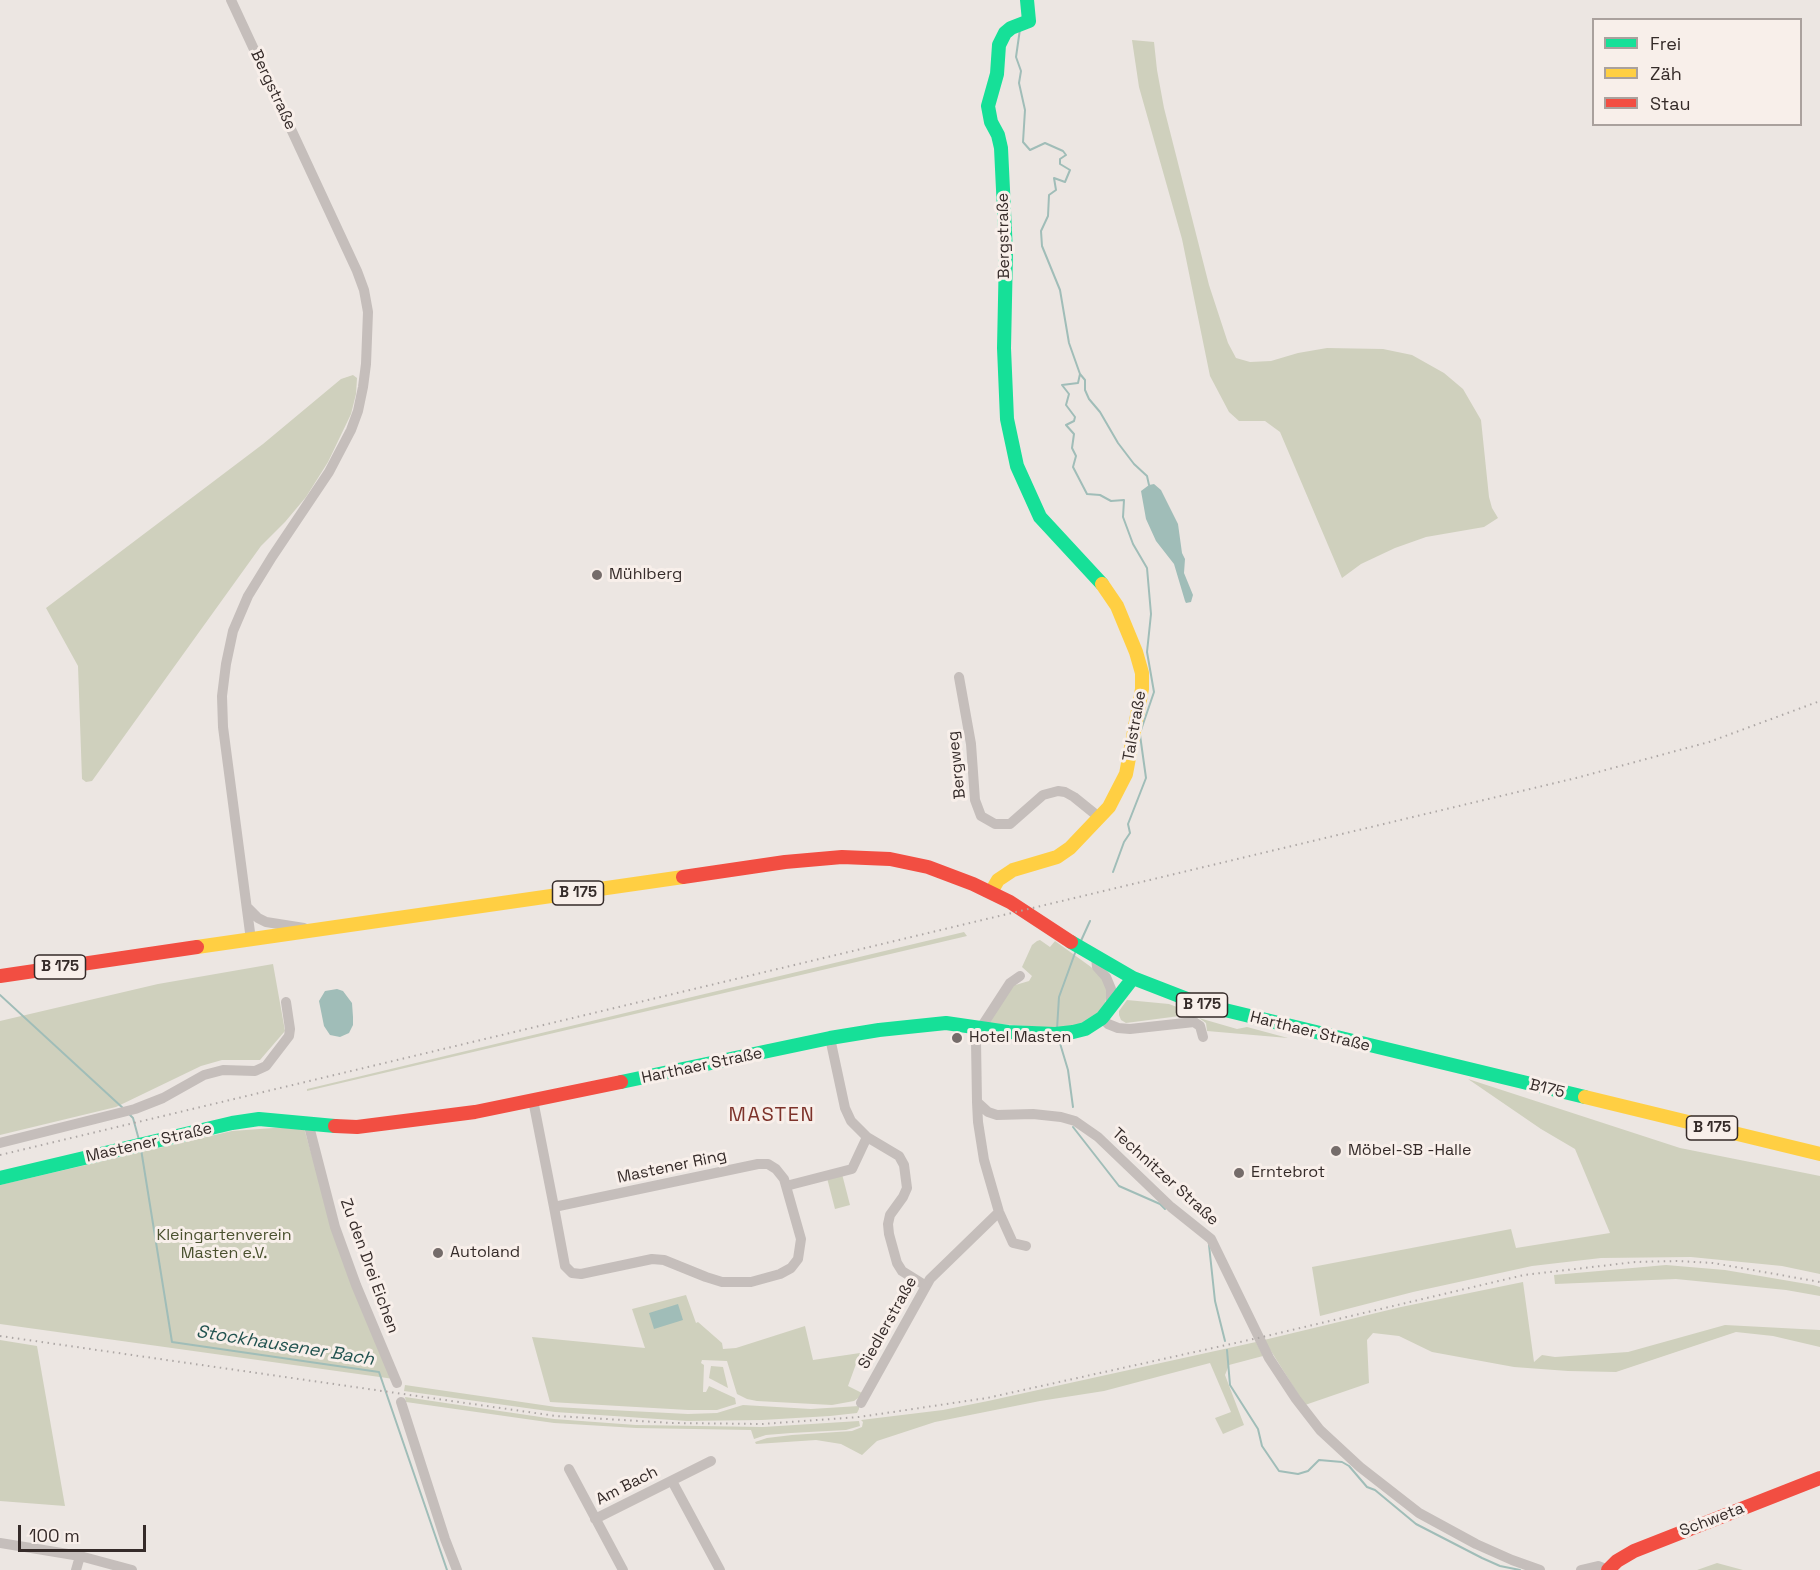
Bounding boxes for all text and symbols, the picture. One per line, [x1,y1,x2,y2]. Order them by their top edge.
legend [1592,18,1802,126]
text: Frei [1650,32,1681,55]
street label: Bergstraße [246,47,300,133]
text: Zäh [1650,62,1682,85]
text: Stau [1650,92,1690,115]
street label: Bergstraße [994,193,1014,279]
place label: Mühlberg [609,565,682,585]
marker: Mühlberg [590,568,604,582]
street label: Talstraße [1119,689,1151,763]
street label: Bergweg [944,730,970,800]
road number: B 175 [552,881,604,905]
road number: B 175 [34,955,86,979]
road number: B 175 [1176,993,1228,1017]
street label: Harthaer Straße [1248,1008,1372,1056]
place label: Hotel Masten [969,1028,1071,1048]
marker: Hotel Masten [950,1031,964,1045]
street label: Harthaer Straße [640,1044,764,1088]
street label: B175 [1527,1075,1567,1103]
district label: MASTEN [729,1104,815,1128]
road number: B 175 [1686,1116,1738,1140]
street label: Mastener Straße [84,1119,214,1167]
street label: Technitzer Straße [1108,1124,1222,1230]
place label: Möbel-SB -Halle [1348,1141,1471,1161]
marker: Möbel-SB -Halle [1329,1144,1343,1158]
street label: Mastener Ring [616,1146,728,1188]
place label: Erntebrot [1251,1163,1325,1183]
marker: Erntebrot [1232,1166,1246,1180]
street label: Zu den Drei Eichen [336,1196,402,1336]
park label: Kleingartenverein Masten e.V. [156,1226,292,1264]
place label: Autoland [450,1243,520,1263]
marker: Autoland [431,1246,445,1260]
street label: Siedlerstraße [855,1273,921,1373]
water label: Stockhausener Bach [195,1321,375,1371]
street label: Am Bach [593,1462,661,1510]
street label: Schweta [1677,1499,1747,1541]
scale bar [21,1513,148,1551]
text: 100 m [29,1524,80,1547]

